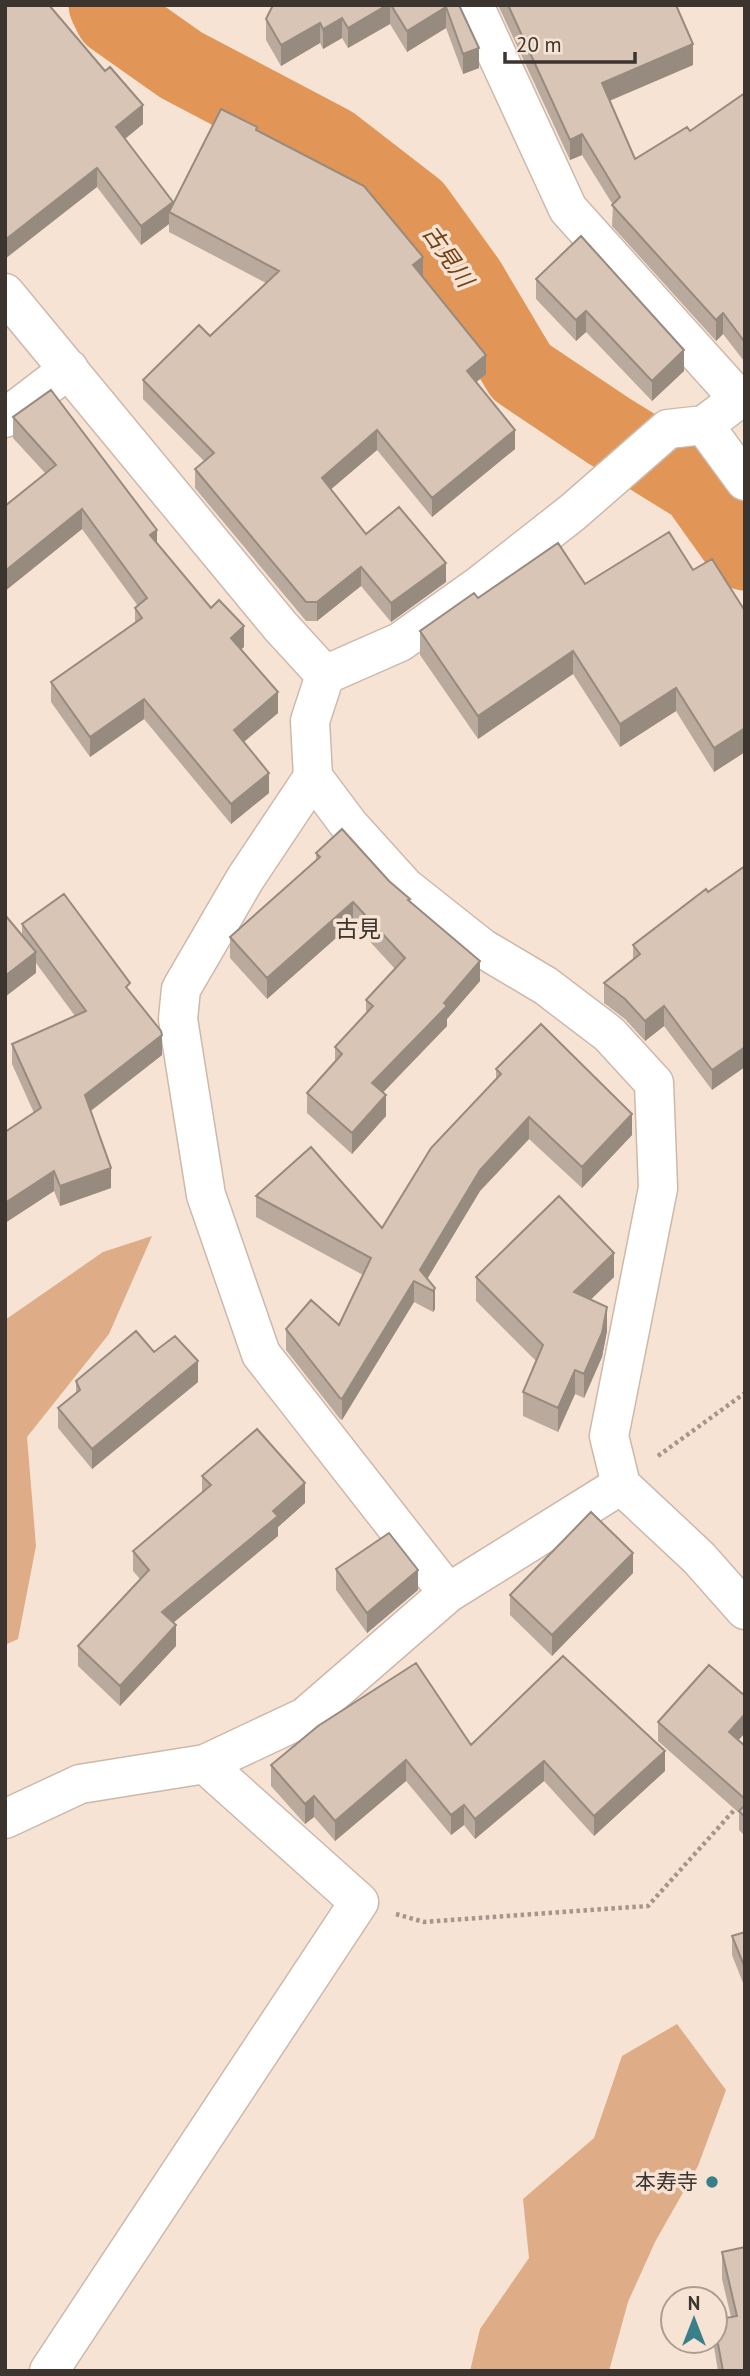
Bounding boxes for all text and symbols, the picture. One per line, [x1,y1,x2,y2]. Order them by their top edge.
scale bar [505,21,634,65]
text: 20 m [516,31,562,58]
water label: 古見川 [417,219,482,295]
district label: 古見 [335,914,381,943]
place label: 本寿寺 [635,2168,698,2195]
marker: 本寿寺 [704,2174,720,2190]
north arrow [659,2285,729,2355]
text: N [688,2291,700,2315]

